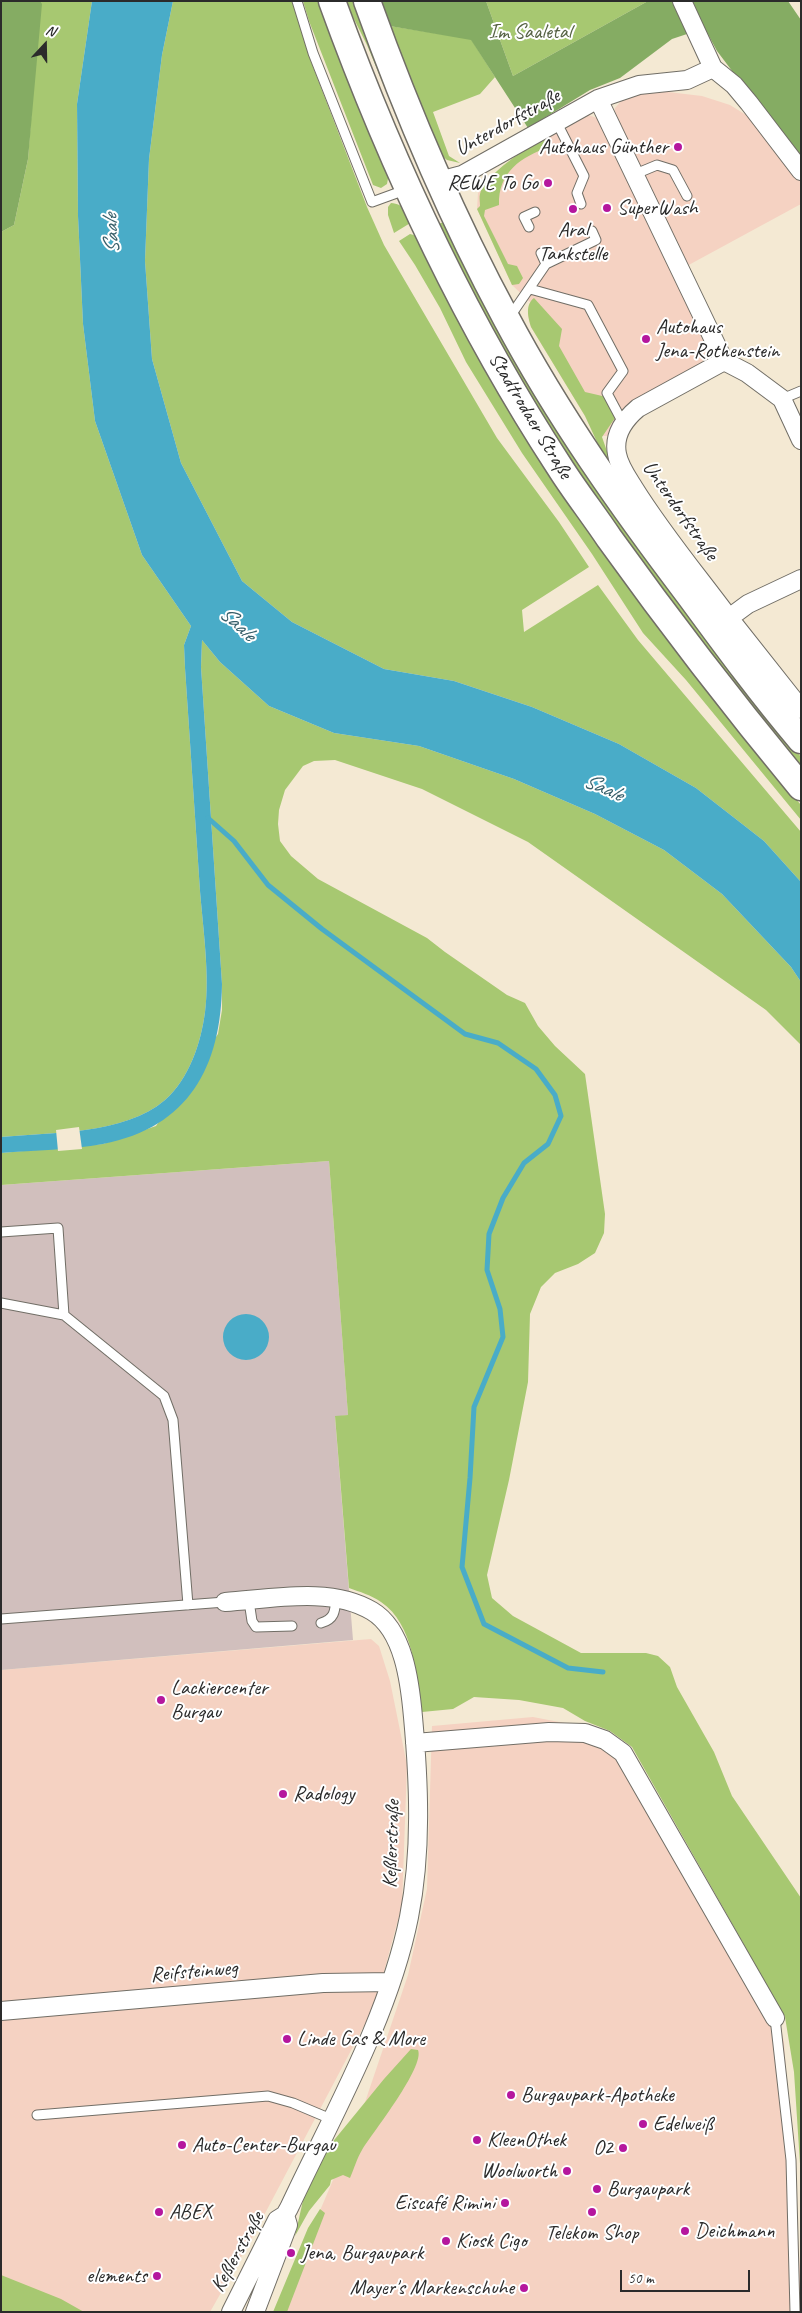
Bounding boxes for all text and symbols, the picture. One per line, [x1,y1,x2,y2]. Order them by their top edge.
park label: Im Saaletal [489,19,571,45]
north arrow [20,20,70,70]
text: N [43,21,58,40]
street label: Unterdorfstraße [451,84,565,162]
place label: Autohaus Günther [539,134,668,160]
marker: Autohaus Günther [672,141,684,153]
place label: REWE To Go [447,170,538,196]
marker: REWE To Go [542,177,554,189]
place label: SuperWash [617,195,698,221]
marker: SuperWash [601,202,613,214]
marker: Aral Tankstelle [567,203,579,215]
water label: Saale [98,213,126,255]
place label: Aral Tankstelle [539,217,607,267]
place label: Autohaus Jena-Rothenstein [656,314,779,364]
marker: Autohaus Jena-Rothenstein [640,333,652,345]
street label: Stadtrodaer Straße [482,348,578,484]
street label: Unterdorfstraße [636,456,724,566]
water label: Saale [213,601,261,647]
water label: Saale [579,768,627,808]
place label: Lackiercenter Burgau [171,1675,268,1725]
marker: Lackiercenter Burgau [155,1694,167,1706]
place label: Radology [293,1781,354,1807]
marker: Radology [277,1788,289,1800]
street label: Keßlerstraße [378,1800,406,1888]
street label: Reifsteinweg [149,1956,239,1988]
place label: Linde Gas & More [297,2026,425,2052]
marker: Linde Gas & More [281,2033,293,2045]
place label: Burgaupark-Apotheke [521,2082,674,2108]
marker: Burgaupark-Apotheke [505,2089,517,2101]
place label: Edelweiß [653,2111,713,2137]
marker: Edelweiß [637,2118,649,2130]
place label: KleenOthek [487,2127,566,2153]
place label: Auto-Center-Burgau [192,2132,336,2158]
marker: KleenOthek [471,2134,483,2146]
place label: O2 [593,2135,613,2161]
marker: Auto-Center-Burgau [176,2139,188,2151]
marker: O2 [617,2142,629,2154]
place label: Woolworth [481,2158,557,2184]
marker: Woolworth [561,2165,573,2177]
place label: Burgaupark [607,2176,689,2202]
marker: Burgaupark [591,2183,603,2195]
place label: Eiscafé Rimini [395,2190,495,2216]
marker: Eiscafé Rimini [499,2197,511,2209]
place label: ABEX [169,2199,212,2225]
marker: ABEX [153,2206,165,2218]
marker: Telekom Shop [586,2206,598,2218]
street label: Keßlerstraße [206,2207,270,2297]
place label: Deichmann [695,2218,774,2244]
place label: Telekom Shop [546,2220,638,2246]
marker: Deichmann [679,2225,691,2237]
place label: Kiosk Cigo [456,2228,527,2254]
marker: Kiosk Cigo [440,2235,452,2247]
place label: Jena, Burgaupark [301,2240,423,2266]
marker: Jena, Burgaupark [285,2247,297,2259]
scale bar [622,2260,752,2292]
place label: elements [86,2263,147,2289]
text: 50 m [628,2269,654,2288]
marker: elements [151,2270,163,2282]
place label: Mayer's Markenschuhe [350,2275,514,2301]
marker: Mayer's Markenschuhe [518,2282,530,2294]

